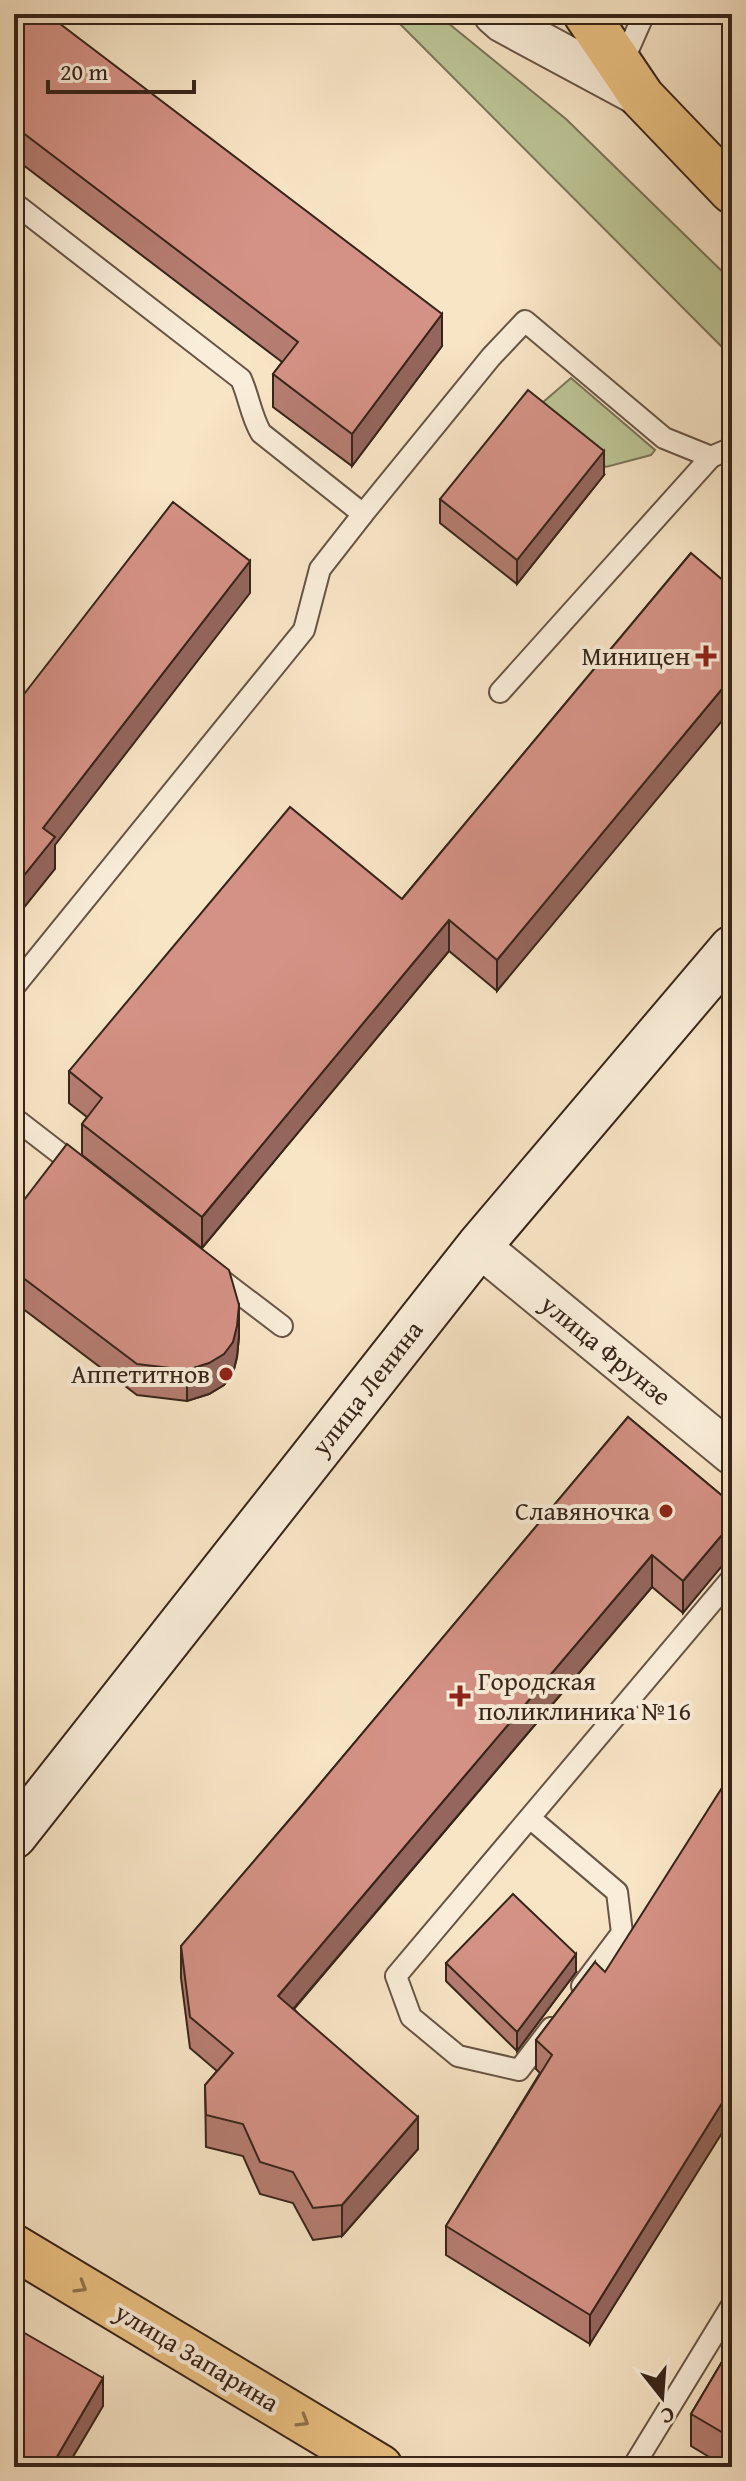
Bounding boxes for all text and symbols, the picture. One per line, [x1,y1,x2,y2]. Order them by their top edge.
scale bar [48,44,194,94]
text: 20 m [60,54,108,89]
place label: Миницен [582,636,690,675]
marker: Миницен [697,647,715,665]
street label: улица Фрунзе [532,1284,680,1415]
street label: улица Ленина [301,1311,432,1465]
place label: Аппетитнов [71,1354,210,1393]
marker: Аппетитнов [217,1365,235,1383]
place label: Славяночка [515,1491,651,1530]
marker: Славяночка [657,1502,675,1520]
place label: Городская поликлиника №16 [478,1661,691,1730]
marker: Городская поликлиника №16 [449,1685,471,1707]
one-way arrow [72,2277,87,2293]
street label: улица Запарина [107,2292,287,2421]
north arrow [622,2357,702,2437]
text: С [657,2399,678,2433]
one-way arrow [294,2411,309,2427]

